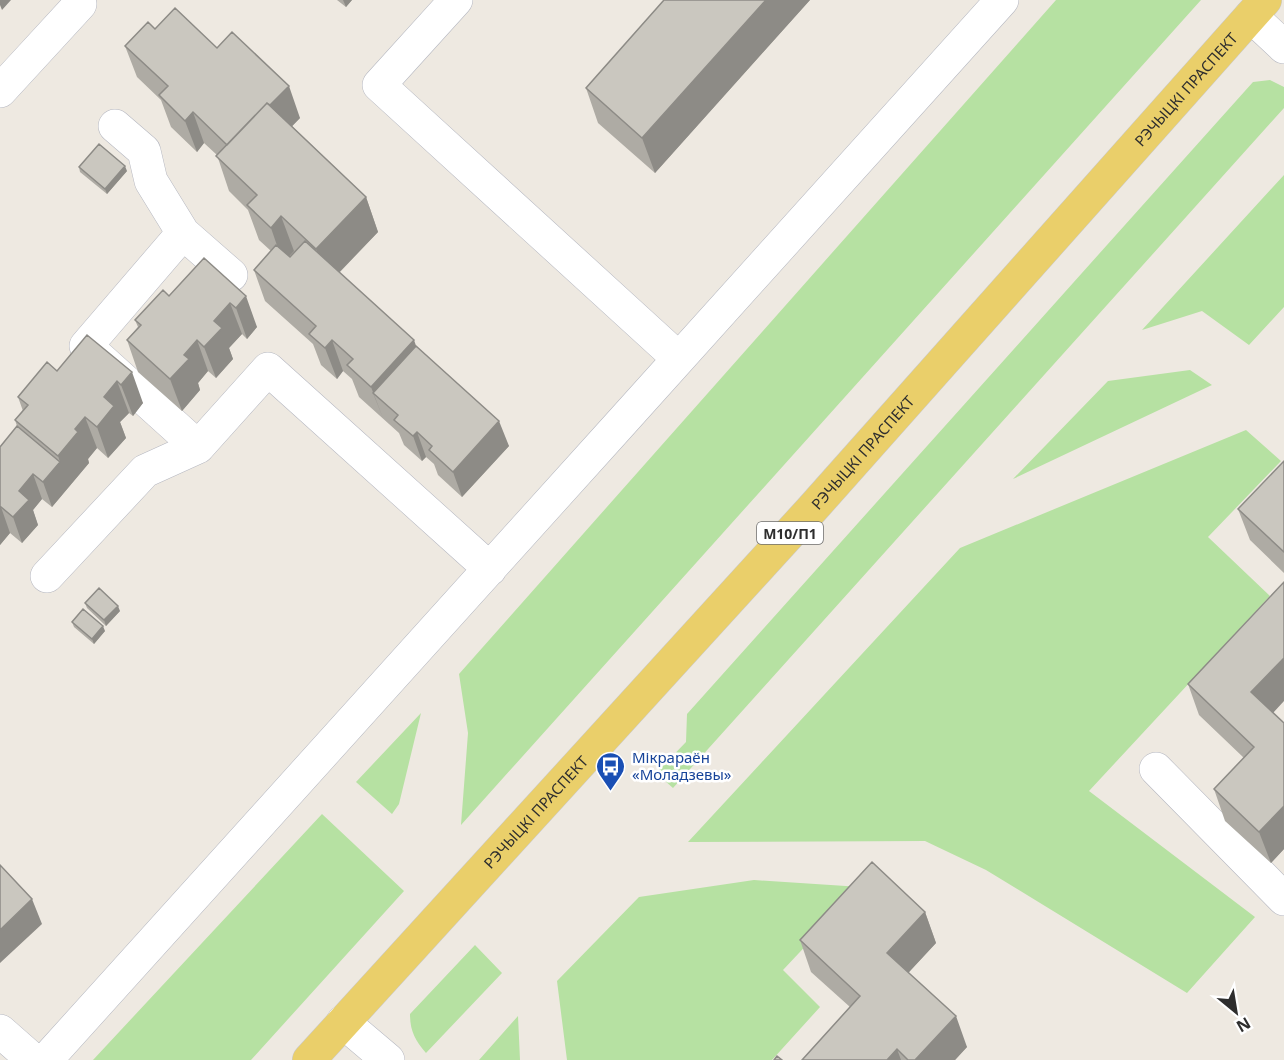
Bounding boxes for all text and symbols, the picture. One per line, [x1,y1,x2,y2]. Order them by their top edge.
street label: РЭЧЫЦКІ ПРАСПЕКТ [1130,28,1242,150]
street label: РЭЧЫЦКІ ПРАСПЕКТ [807,391,919,513]
road number: М10/П1 [757,522,823,544]
place label: Мікрараён «Моладзевы» [632,747,732,784]
bus stop icon: Мікрараён «Моладзевы» [595,750,627,792]
street label: РЭЧЫЦКІ ПРАСПЕКТ [479,751,592,872]
north arrow [1206,982,1266,1042]
text: N [1232,1012,1255,1038]

